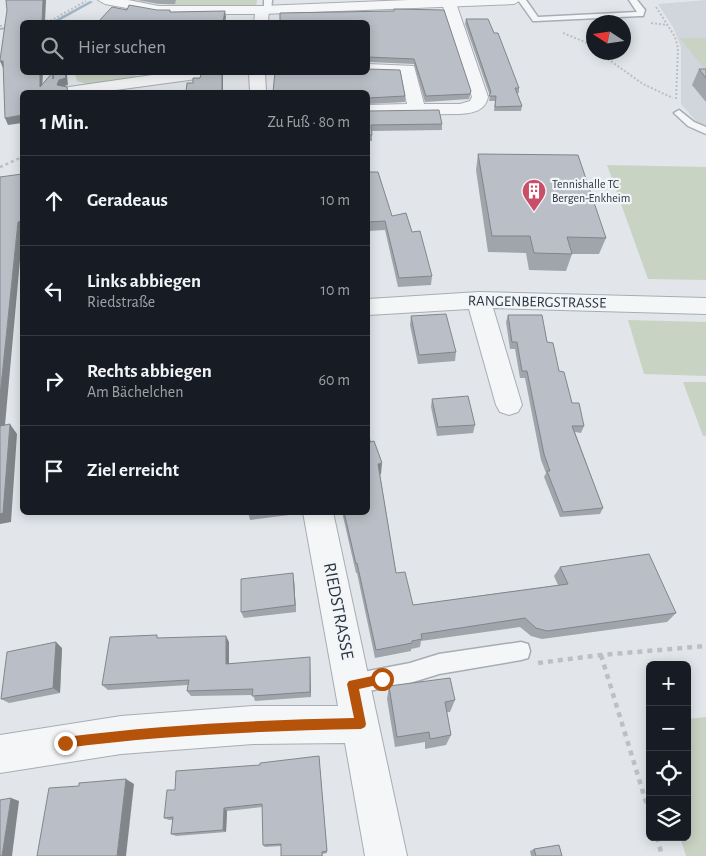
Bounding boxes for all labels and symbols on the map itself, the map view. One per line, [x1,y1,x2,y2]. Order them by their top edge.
north arrow [586,15,631,60]
building icon: Tennishalle TC Bergen-Enkheim [521,178,547,212]
place label: Tennishalle TC Bergen-Enkheim [552,178,630,204]
street label: RANGENBERGSTRASSE [468,293,606,311]
street label: RIEDSTRASSE [320,561,356,661]
route start [371,668,394,691]
route end [54,732,77,755]

